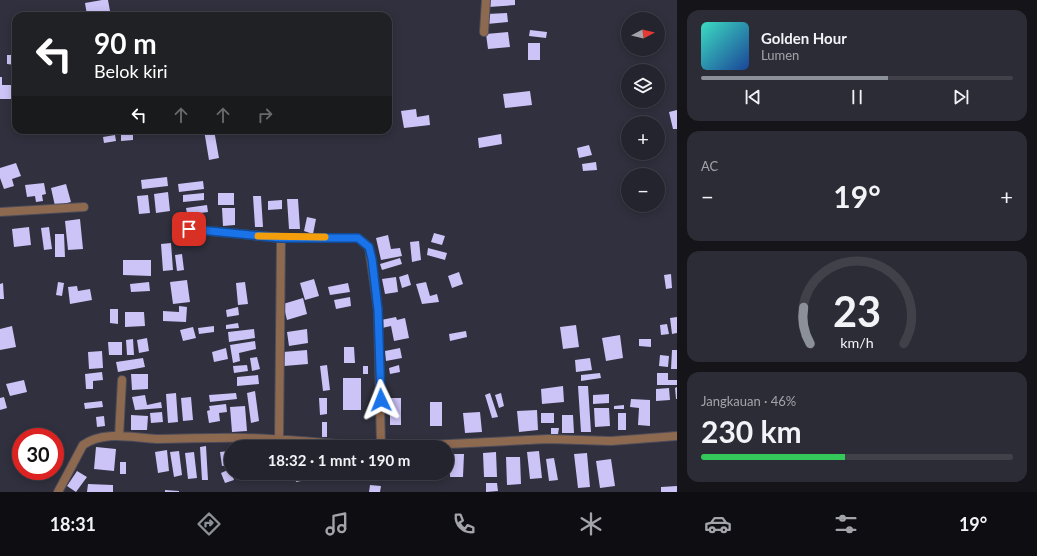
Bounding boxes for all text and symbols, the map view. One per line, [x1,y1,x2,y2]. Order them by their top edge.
north arrow [621,12,665,56]
map controls [621,12,665,212]
text: 90 m [94,26,157,60]
icon: left [28,28,80,80]
text: Golden Hour [761,29,847,47]
text: Lumen [761,47,799,63]
text: Belok kiri [94,60,168,82]
button: layers [621,64,665,108]
icon: previous [742,86,764,108]
icon: pause [846,86,868,108]
icon: next [950,86,972,108]
icon: left [128,104,150,126]
icon: ahead [170,104,192,126]
icon: ahead [212,104,234,126]
icon: right [254,104,276,126]
button: + [621,116,665,160]
text: AC [701,158,718,174]
button: − [621,168,665,212]
text: 19° [833,178,881,214]
text: − [701,183,714,210]
text: + [1000,183,1013,210]
pin [172,212,206,246]
icon: arrive [178,218,200,240]
text: 23 [833,286,881,336]
text: km/h [840,334,874,351]
position arrow [360,379,402,421]
text: Jangkauan · 46% [701,393,796,409]
text: 230 km [701,413,802,449]
speed limit sign: 30 [12,428,64,480]
text: 18:32 · 1 mnt · 190 m [268,451,410,469]
icon: directions [195,510,223,538]
icon: music [323,510,351,538]
icon: phone [450,510,478,538]
icon: climate [577,510,605,538]
icon: car [704,510,732,538]
icon: filters [832,510,860,538]
text: 18:31 [50,513,96,535]
text: 19° [959,513,987,535]

